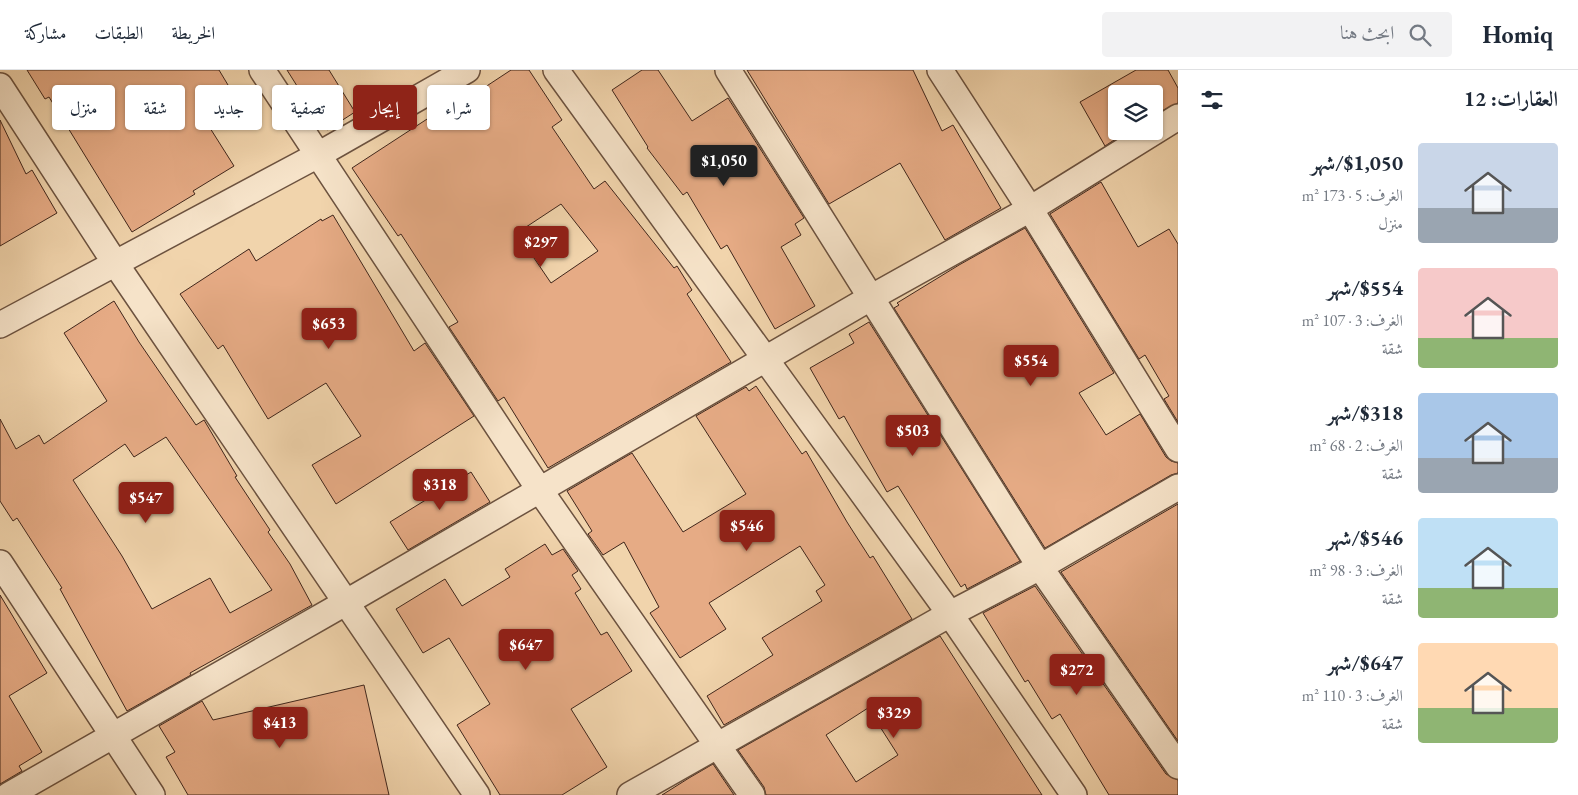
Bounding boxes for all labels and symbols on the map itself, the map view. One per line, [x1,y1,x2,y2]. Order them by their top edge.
pin: $1,050 [683,144,765,187]
pin: $297 [511,226,571,268]
pin: $653 [299,308,359,350]
pin: $554 [1001,344,1061,387]
pin: $503 [883,414,943,457]
pin: $318 [410,468,470,511]
pin: $547 [116,482,176,524]
pin: $546 [717,510,777,552]
pin: $647 [496,628,556,671]
pin: $272 [1047,654,1107,696]
pin: $329 [864,696,924,739]
pin: $413 [250,706,310,749]

